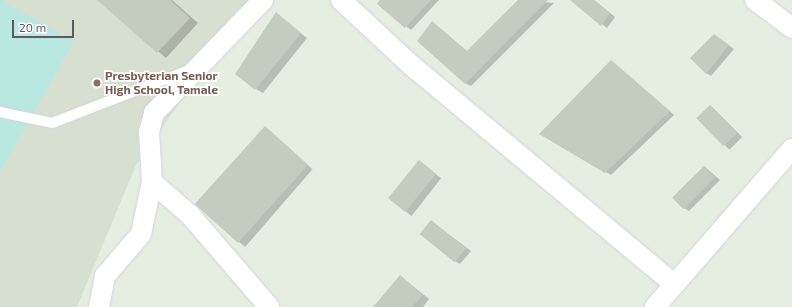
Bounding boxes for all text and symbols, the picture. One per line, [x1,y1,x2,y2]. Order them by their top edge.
scale bar [14,12,76,38]
text: 20 m [19,20,46,34]
place label: Presbyterian Senior High School, Tamale [105,69,218,97]
marker: Presbyterian Senior High School, Tamale [92,78,102,88]

